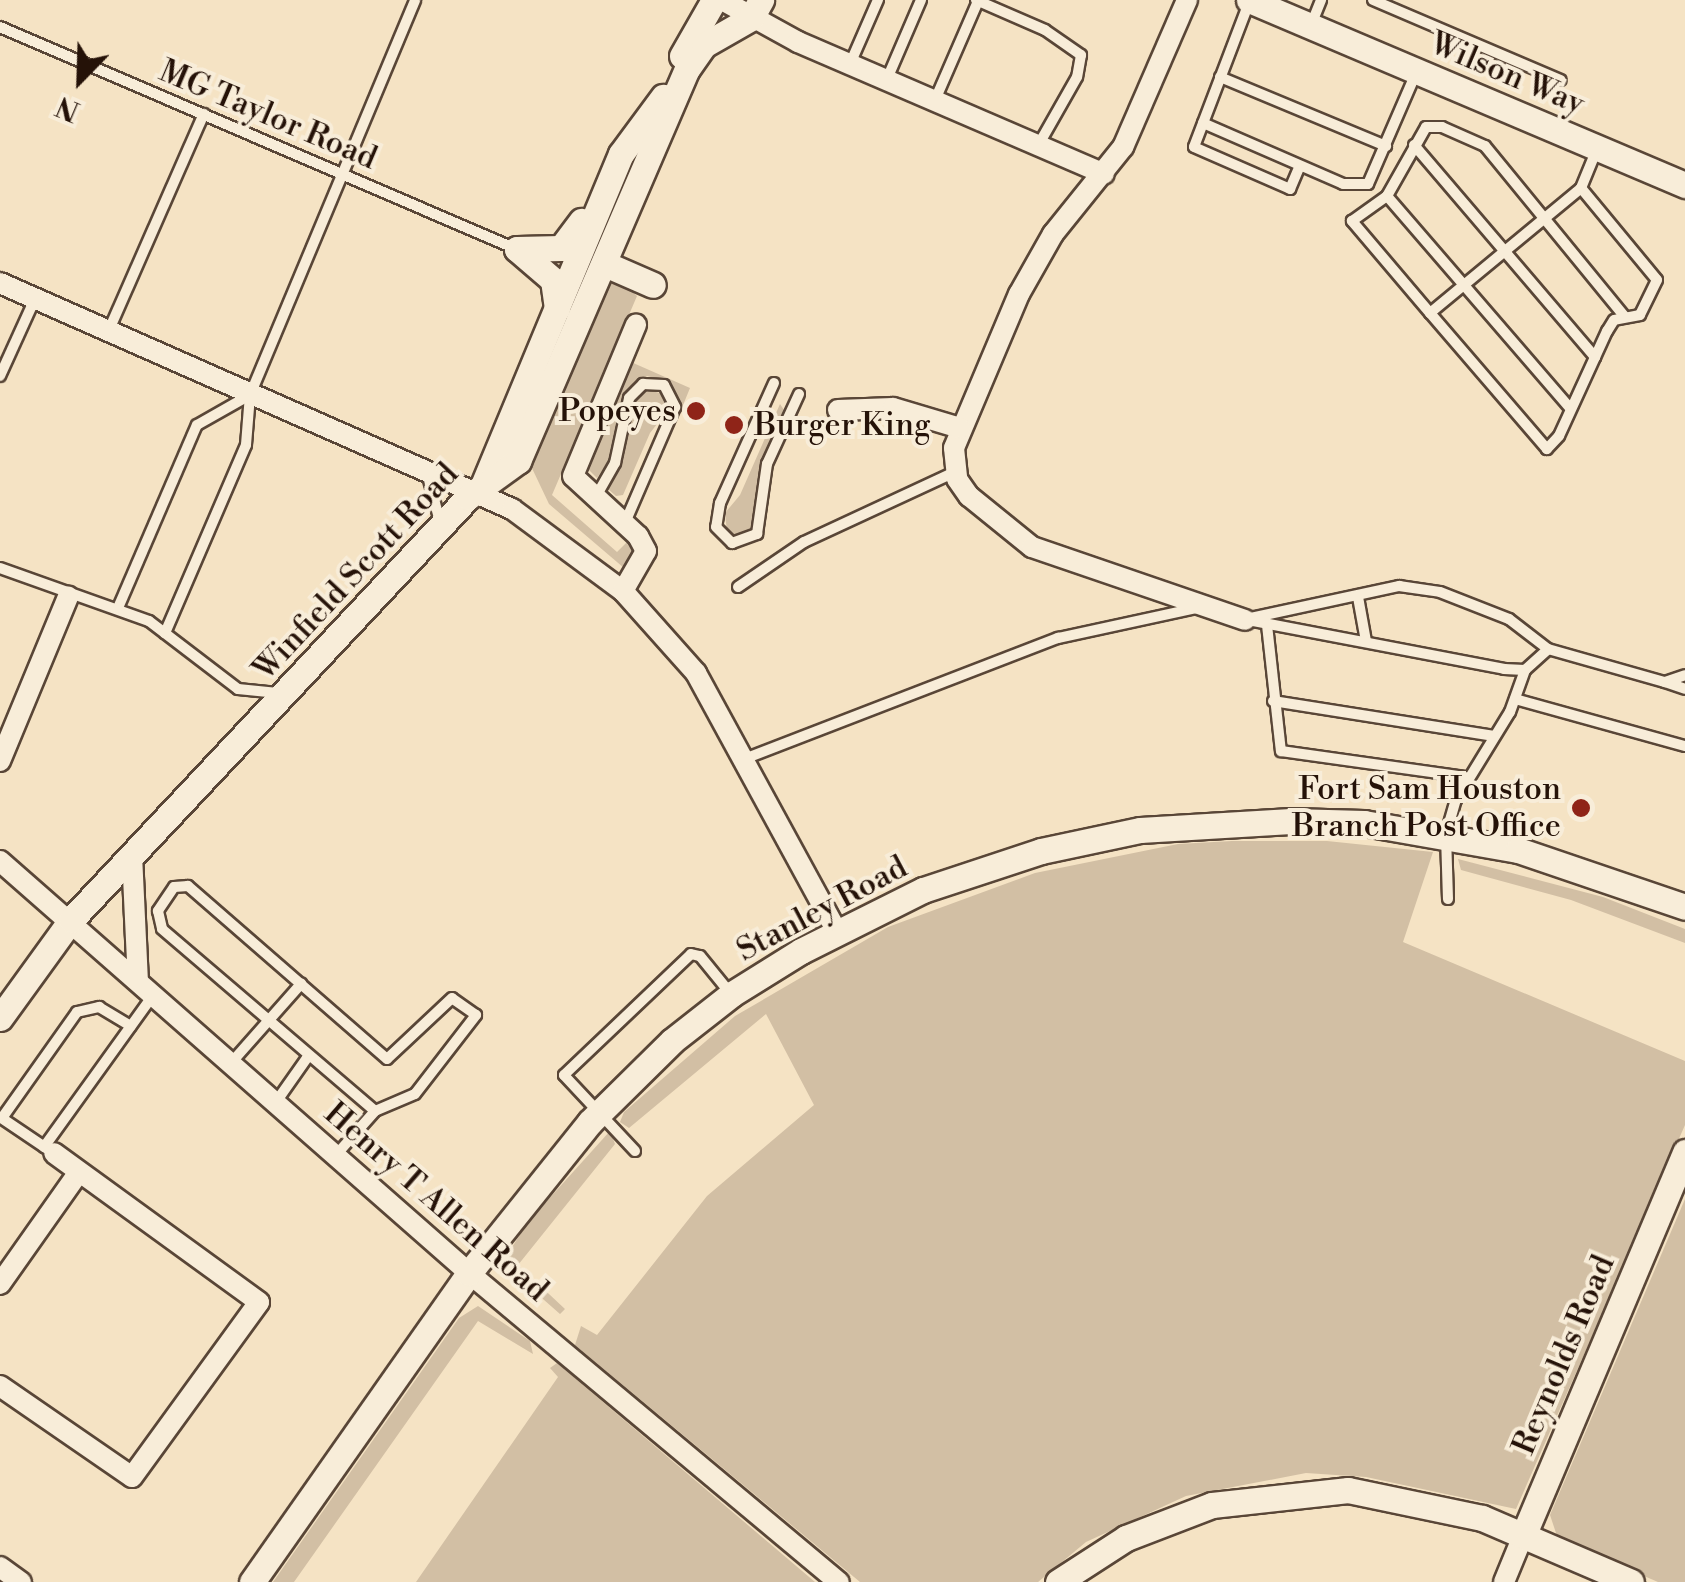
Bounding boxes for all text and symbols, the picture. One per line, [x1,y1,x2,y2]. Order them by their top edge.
street label: Wilson Way [1424,24,1590,124]
north arrow [30,30,130,130]
street label: MG Taylor Road [153,52,383,178]
text: N [51,88,85,129]
place label: Popeyes [559,392,676,430]
marker: Popeyes [685,400,707,422]
place label: Burger King [754,406,931,444]
marker: Burger King [723,414,745,436]
street label: Winfield Scott Road [245,455,467,689]
place label: Fort Sam Houston Branch Post Office [1292,771,1561,846]
marker: Fort Sam Houston Branch Post Office [1570,797,1592,819]
street label: Stanley Road [730,848,914,970]
street label: Henry T Allen Road [316,1094,556,1310]
street label: Reynolds Road [1505,1249,1623,1461]

